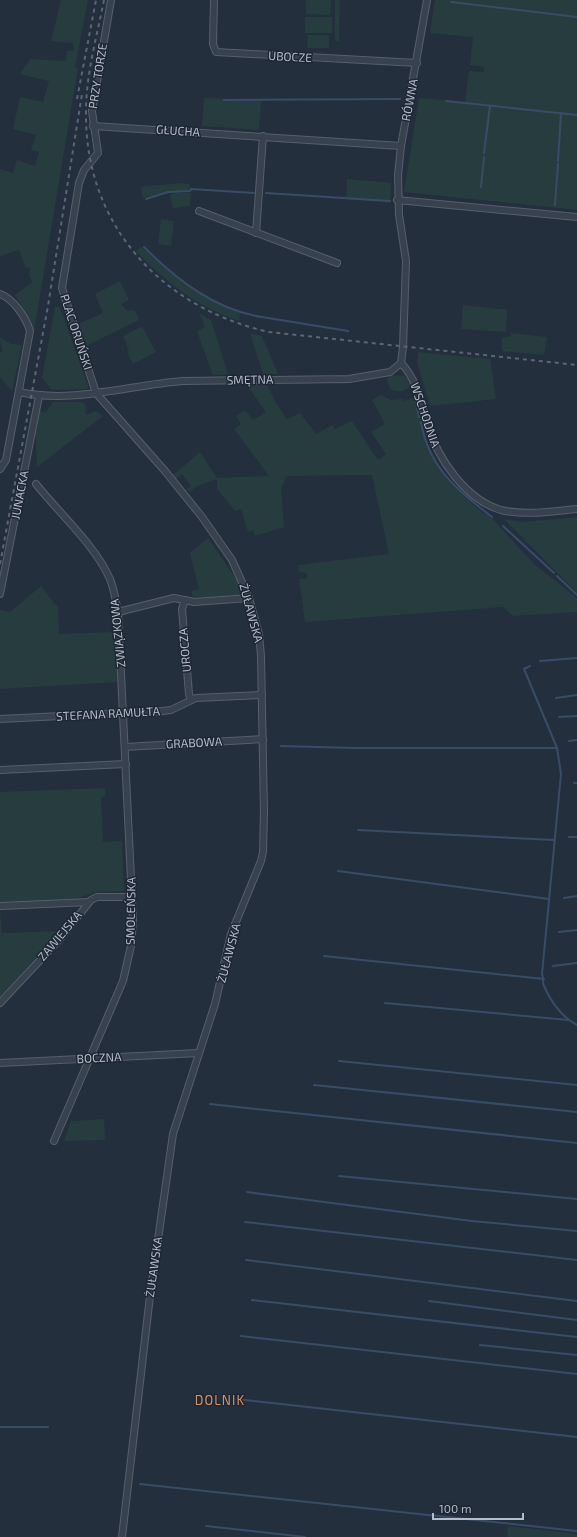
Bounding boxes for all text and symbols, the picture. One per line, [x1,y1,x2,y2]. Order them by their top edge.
street label: PRZY TORZE [85,42,109,110]
street label: UBOCZE [268,48,313,64]
street label: RÓWNA [398,77,420,122]
street label: GŁUCHA [156,121,201,139]
street label: PLAC ORUŃSKI [58,292,96,371]
street label: SMĘTNA [226,372,274,386]
street label: WSCHODNIA [408,380,444,450]
street label: JUNACKA [7,469,31,520]
street label: ŻUŁAWSKA [237,582,267,644]
street label: ZWIĄZKOWA [106,598,128,668]
street label: UROCZA [175,627,193,673]
street label: STEFANA RAMUŁTA [56,703,161,723]
street label: GRABOWA [165,734,223,750]
street label: SMOLEŃSKA [122,876,138,945]
street label: ZAWIEJSKA [34,907,84,963]
street label: ŻUŁAWSKA [213,921,243,984]
street label: BOCZNA [76,1049,122,1065]
street label: ŻUŁAWSKA [142,1235,164,1298]
district label: DOLNIK [195,1392,245,1408]
scale bar [433,1495,523,1521]
text: 100 m [439,1501,471,1515]

